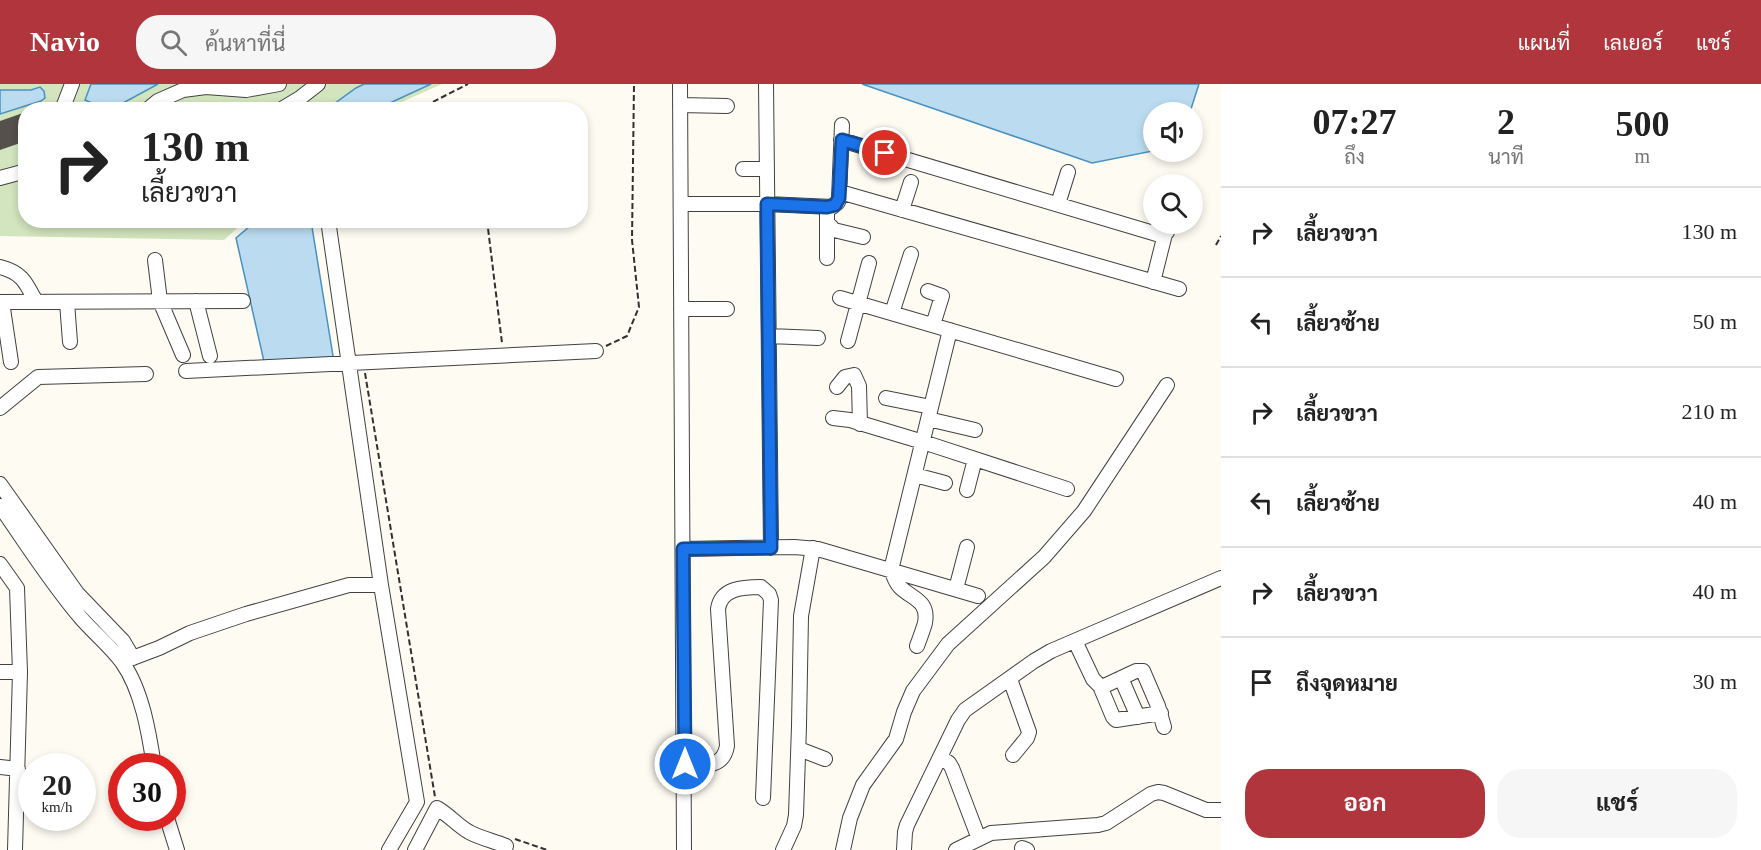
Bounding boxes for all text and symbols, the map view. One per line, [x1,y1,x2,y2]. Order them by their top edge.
search box [136,15,556,69]
text: Navio [30,26,100,57]
icon: search [157,26,190,59]
text: ค้นหาที่นี่ [205,31,285,56]
text: แผนที่ [1518,31,1570,55]
text: เลเยอร์ [1603,31,1663,55]
text: แชร์ [1696,31,1731,55]
map controls [1143,102,1203,234]
button: sound [1143,102,1203,162]
text: 07:27 [1313,102,1397,142]
text: 2 [1497,102,1515,142]
text: 500 [1615,104,1669,144]
text: 130 m [141,124,250,170]
icon: right [42,126,120,204]
pin [859,127,910,178]
icon: arrive [868,136,901,169]
text: m [1635,145,1650,167]
text: ถึง [1344,146,1365,168]
text: นาที [1488,146,1524,168]
button: search [1143,174,1203,234]
text: เลี้ยวขวา [141,178,237,208]
icon: right [1245,216,1278,249]
text: 130 m [1681,219,1737,244]
text: เลี้ยวขวา [1296,221,1378,246]
icon: left [1245,306,1278,339]
text: 50 m [1692,309,1737,334]
text: เลี้ยวซ้าย [1296,311,1380,336]
icon: right [1245,396,1278,429]
text: 210 m [1681,399,1737,424]
text: เลี้ยวขวา [1296,401,1378,426]
icon: left [1245,486,1278,519]
text: 40 m [1692,489,1737,514]
text: เลี้ยวซ้าย [1296,491,1380,516]
icon: right [1245,576,1278,609]
text: 40 m [1692,579,1737,604]
text: เลี้ยวขวา [1296,581,1378,606]
icon: arrive [1245,666,1278,699]
text: 30 m [1692,669,1737,694]
text: ถึงจุดหมาย [1296,671,1398,696]
position arrow [653,732,717,796]
speed limit sign: 30 [108,753,186,831]
text: 20 [42,768,72,801]
button: ออก [1245,769,1485,838]
button: แชร์ [1497,769,1737,838]
text: km/h [42,799,72,815]

